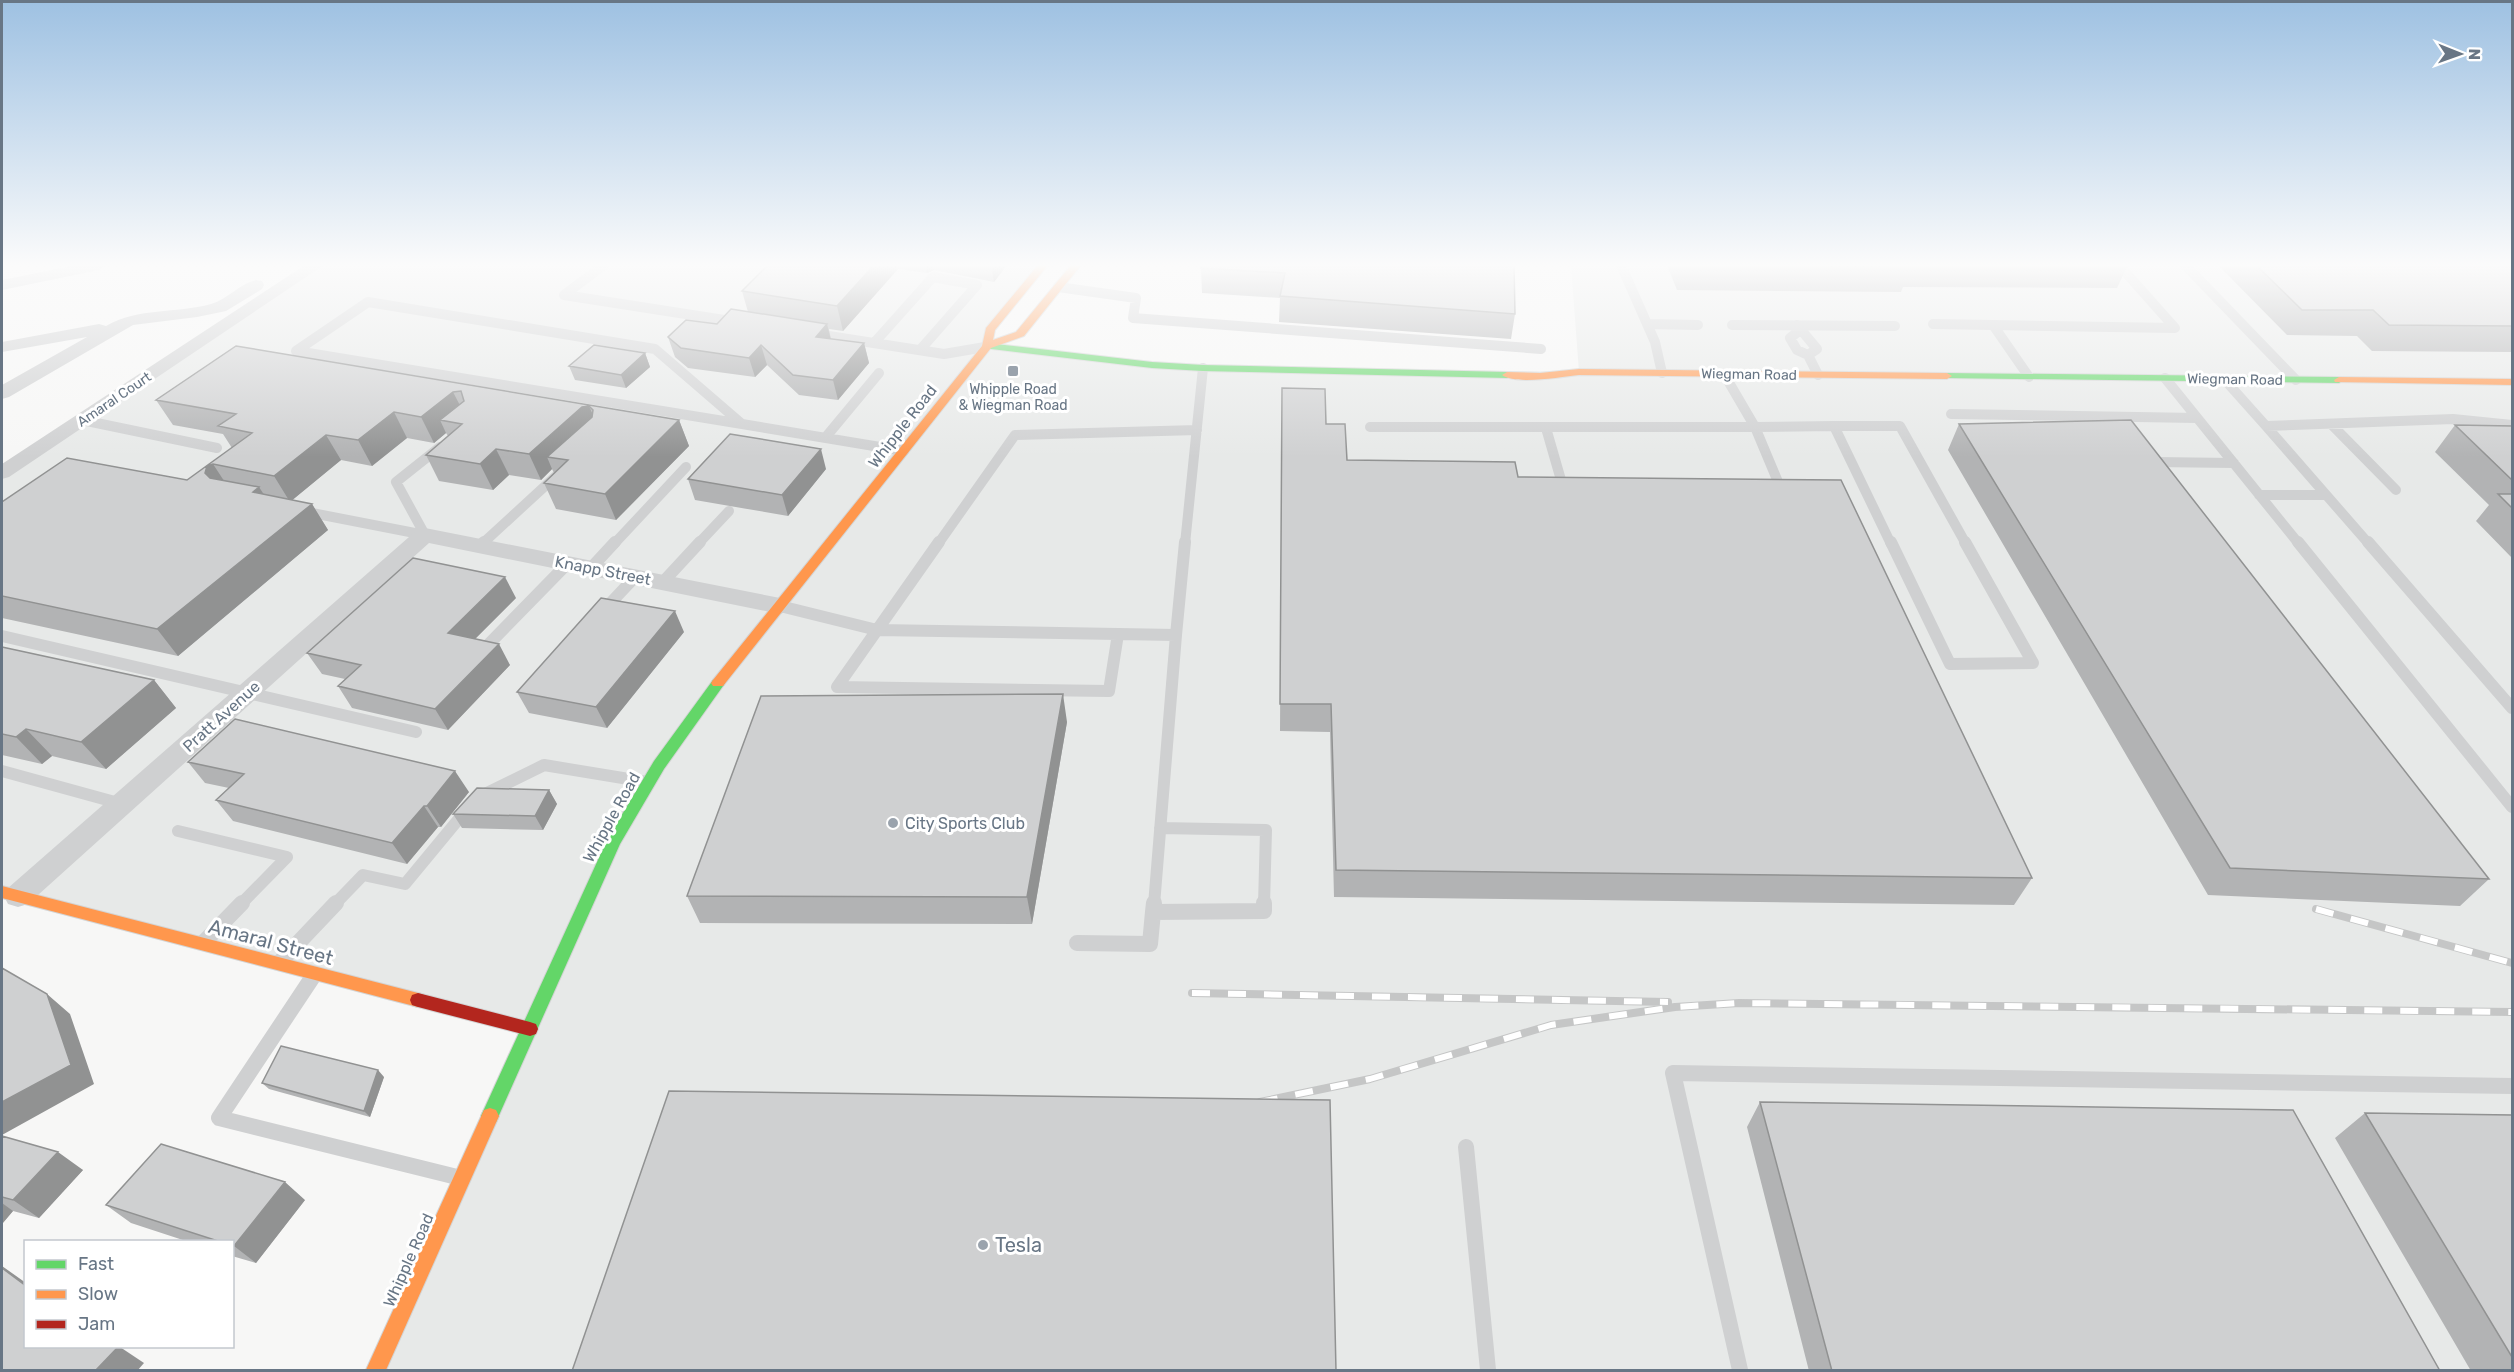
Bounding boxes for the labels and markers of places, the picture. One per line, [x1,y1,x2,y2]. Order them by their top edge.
marker: Whipple Road & Wiegman Road [1006,364,1020,378]
place label: Whipple Road & Wiegman Road [959,381,1067,414]
place label: City Sports Club [905,814,1025,833]
marker: City Sports Club [886,816,900,830]
place label: Tesla [995,1233,1042,1257]
marker: Tesla [976,1238,990,1252]

